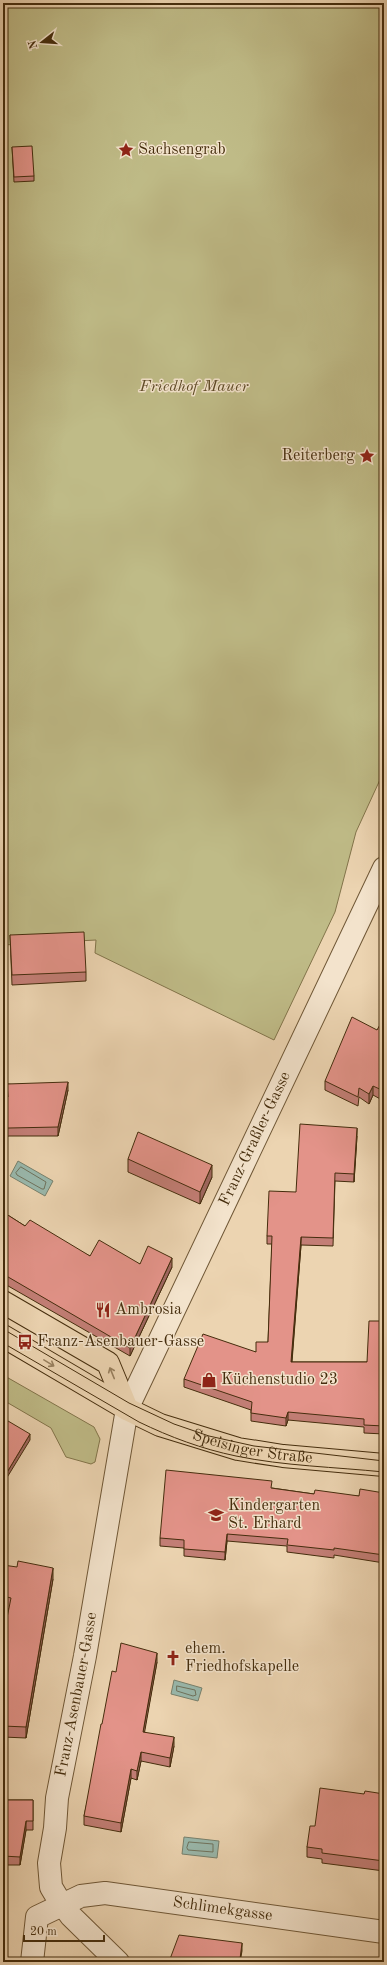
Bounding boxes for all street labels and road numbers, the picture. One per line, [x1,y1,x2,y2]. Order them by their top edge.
street label: Franz-Graßler-Gasse [217,1069,294,1208]
street label: Speisinger Straße [190,1427,313,1467]
street label: Franz-Asenbauer-Gasse [53,1611,100,1778]
street label: Schlimekgasse [172,1895,274,1924]

